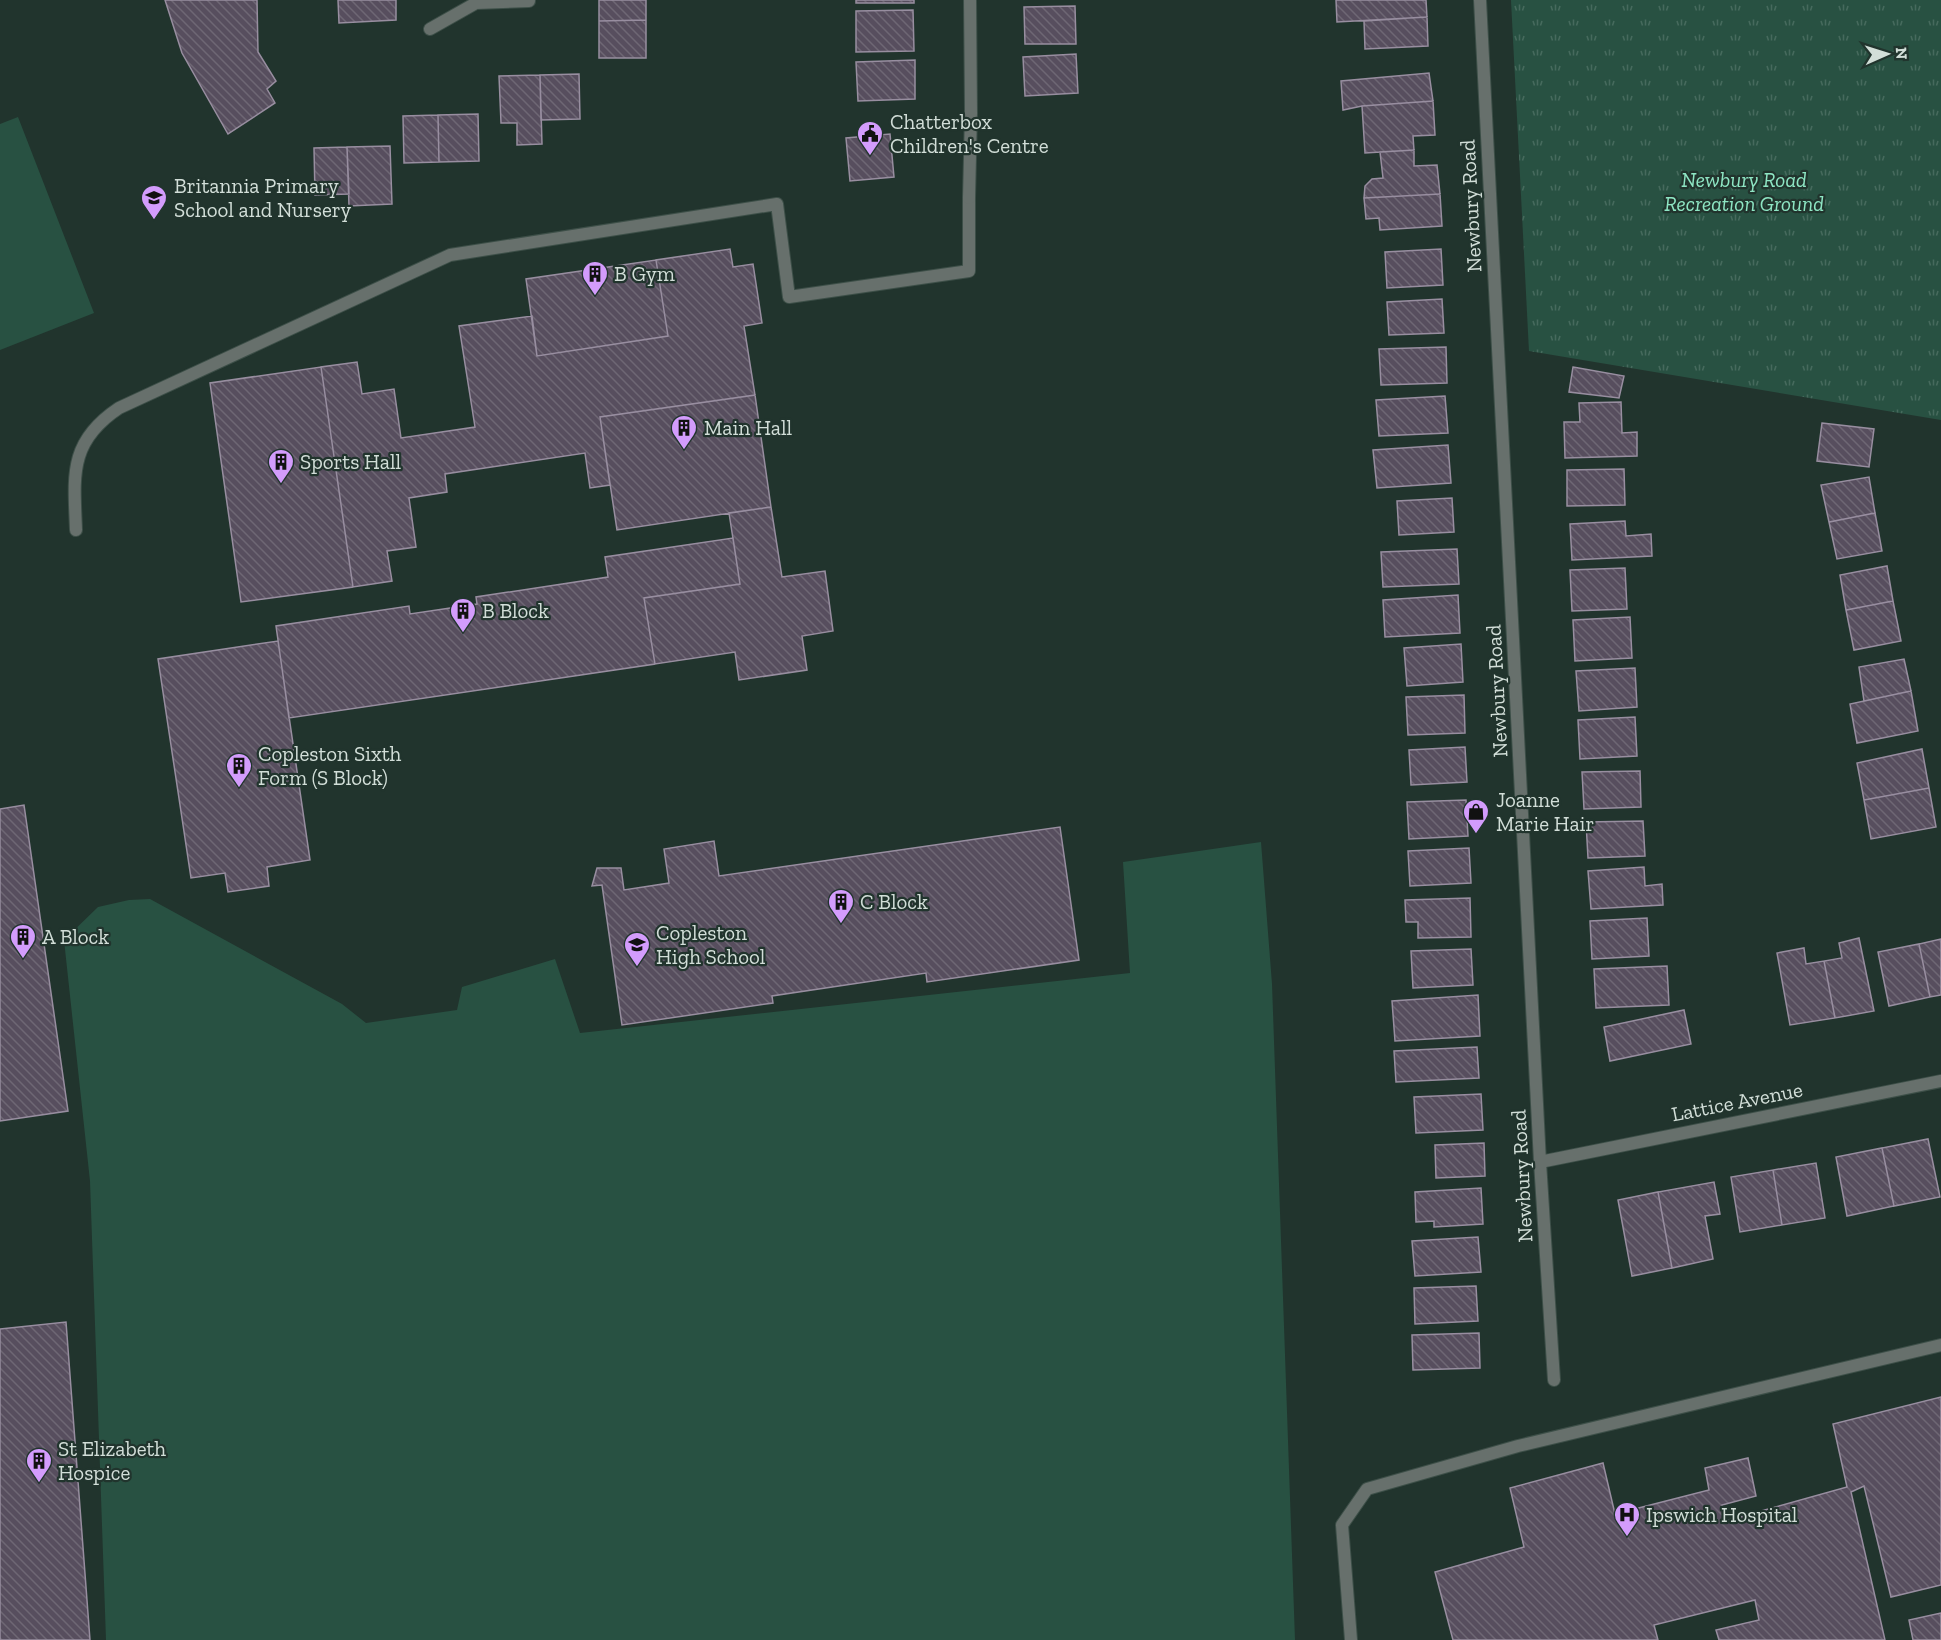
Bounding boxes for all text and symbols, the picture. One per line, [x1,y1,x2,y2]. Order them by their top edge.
north arrow [1857,24,1917,84]
text: N [1892,47,1911,60]
place label: Chatterbox Children's Centre [890,109,1049,158]
public building icon: Chatterbox Children's Centre [855,119,885,157]
street label: Newbury Road [1455,139,1486,273]
park label: Newbury Road Recreation Ground [1664,167,1824,216]
place label: Britannia Primary School and Nursery [174,173,352,222]
school or university icon: Britannia Primary School and Nursery [139,183,169,221]
building icon: B Gym [580,259,610,297]
place label: B Gym [614,261,675,286]
building icon: Main Hall [669,413,699,451]
place label: Main Hall [704,415,793,440]
building icon: Sports Hall [266,447,296,485]
place label: Sports Hall [300,449,401,474]
building icon: B Block [448,596,478,634]
place label: B Block [482,598,549,623]
street label: Newbury Road [1481,624,1512,758]
place label: Copleston Sixth Form (S Block) [258,741,402,790]
building icon: Copleston Sixth Form (S Block) [224,751,254,789]
place label: Joanne Marie Hair [1496,787,1594,836]
shop icon: Joanne Marie Hair [1461,797,1491,835]
building icon: C Block [826,887,856,925]
place label: C Block [860,889,928,914]
place label: Copleston High School [656,920,766,969]
building icon: A Block [8,922,38,960]
place label: A Block [42,924,109,949]
school or university icon: Copleston High School [622,930,652,968]
street label: Lattice Avenue [1669,1076,1805,1126]
street label: Newbury Road [1506,1109,1537,1243]
place label: St Elizabeth Hospice [58,1436,166,1485]
building icon: St Elizabeth Hospice [24,1446,54,1484]
hospital icon: Ipswich Hospital [1612,1500,1642,1538]
place label: Ipswich Hospital [1646,1502,1798,1527]

